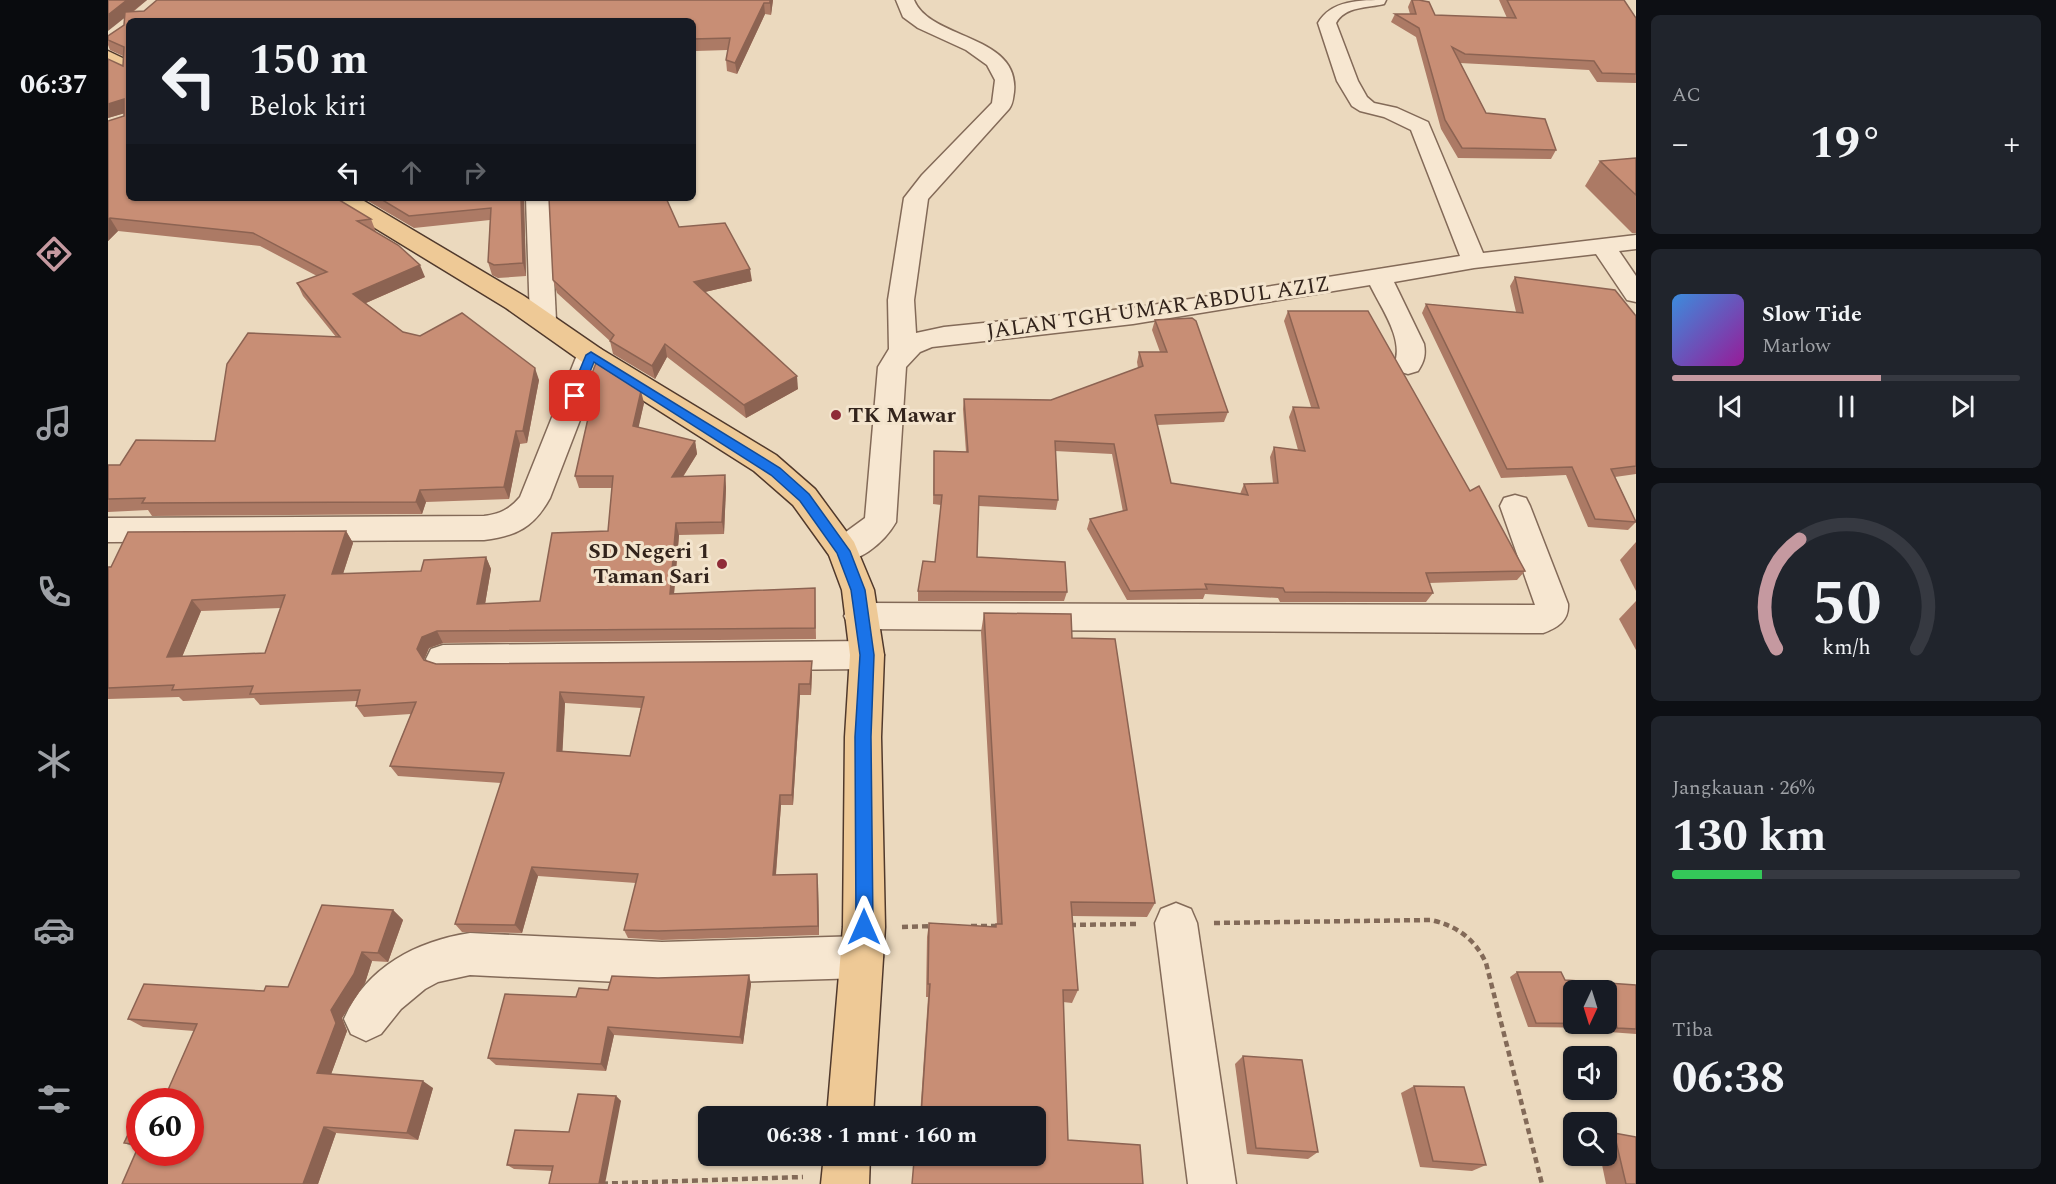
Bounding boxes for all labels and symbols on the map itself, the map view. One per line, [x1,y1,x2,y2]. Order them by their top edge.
street label: JALAN TGH UMAR ABDUL AZIZ [984,268,1332,348]
pin [549,370,600,421]
place label: TK Mawar [848,399,957,432]
marker: TK Mawar [829,408,843,422]
place label: SD Negeri 1 Taman Sari [588,535,710,593]
marker: SD Negeri 1 Taman Sari [715,557,729,571]
position arrow [832,895,896,959]
north arrow [1563,980,1617,1034]
speed limit sign: 60 [126,1088,204,1166]

